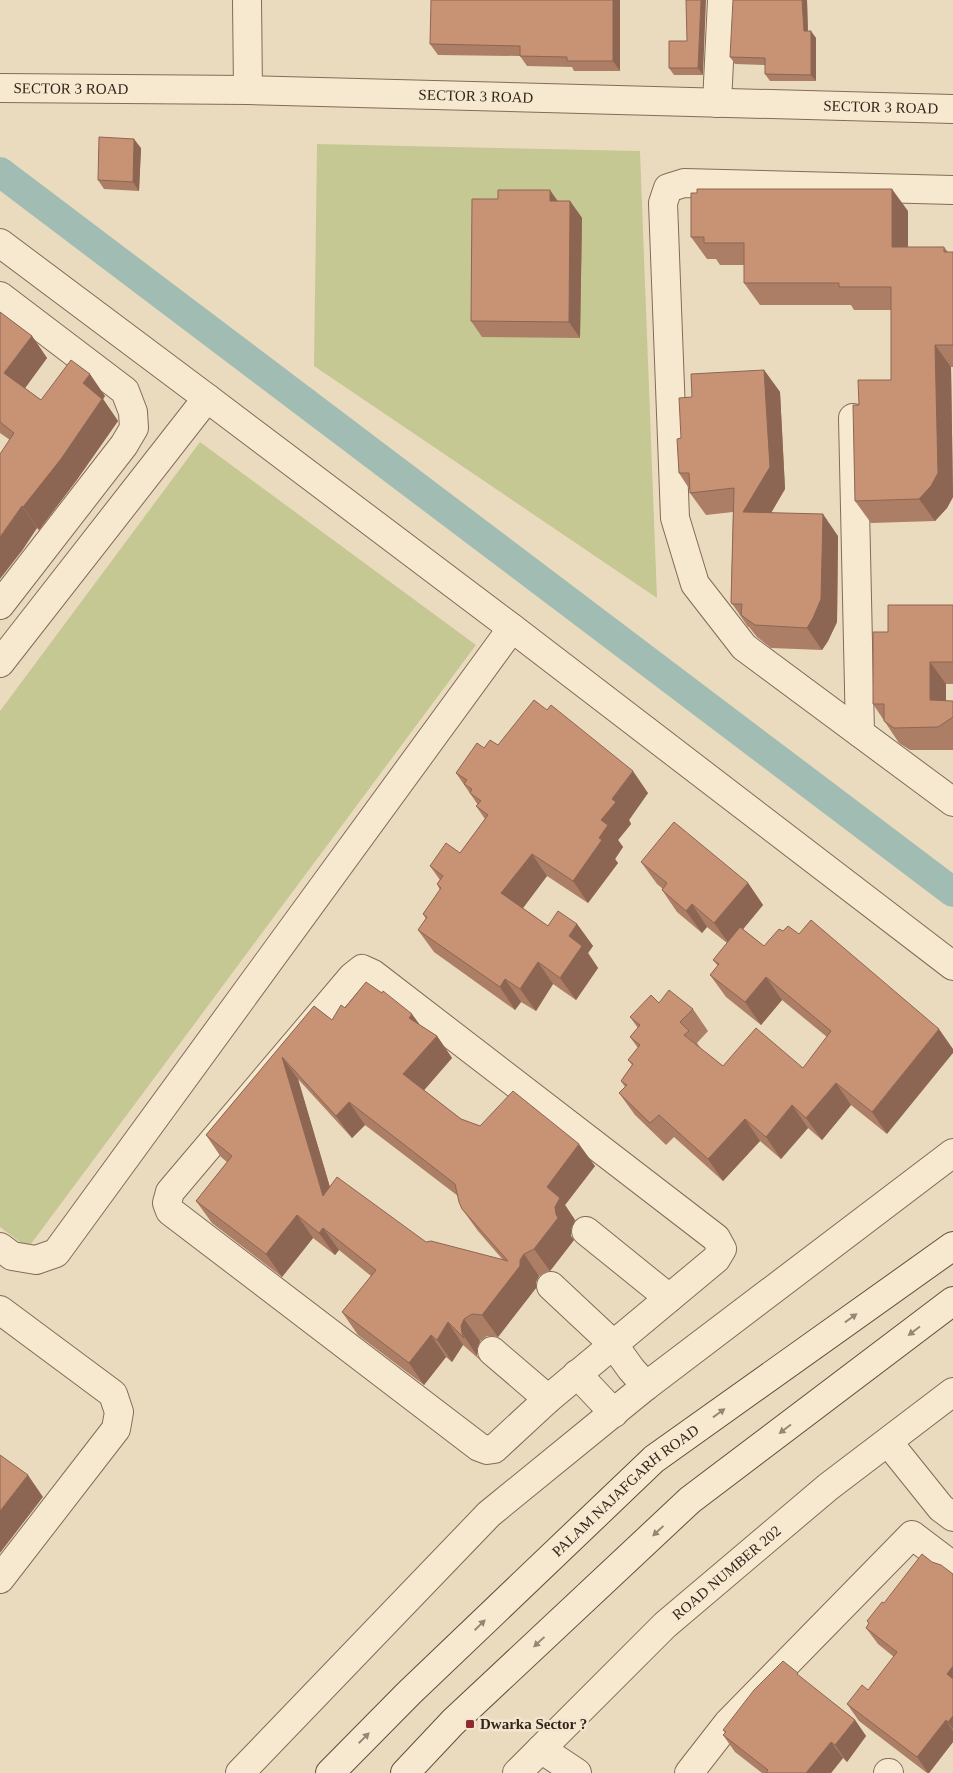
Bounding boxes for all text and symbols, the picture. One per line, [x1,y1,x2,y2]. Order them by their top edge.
street label: SECTOR 3 ROAD [14,80,129,97]
street label: SECTOR 3 ROAD [418,87,534,106]
street label: SECTOR 3 ROAD [823,98,939,117]
one-way arrow [844,1313,858,1323]
one-way arrow [907,1326,921,1336]
one-way arrow [712,1408,726,1418]
street label: PALAM NAJAFGARH ROAD [549,1422,702,1560]
one-way arrow [778,1424,792,1434]
street label: ROAD NUMBER 202 [669,1523,784,1623]
one-way arrow [652,1525,664,1537]
one-way arrow [474,1619,486,1631]
one-way arrow [533,1636,546,1647]
place label: Dwarka Sector ? [480,1716,587,1732]
marker: Dwarka Sector ? [464,1718,476,1730]
one-way arrow [358,1733,370,1745]

